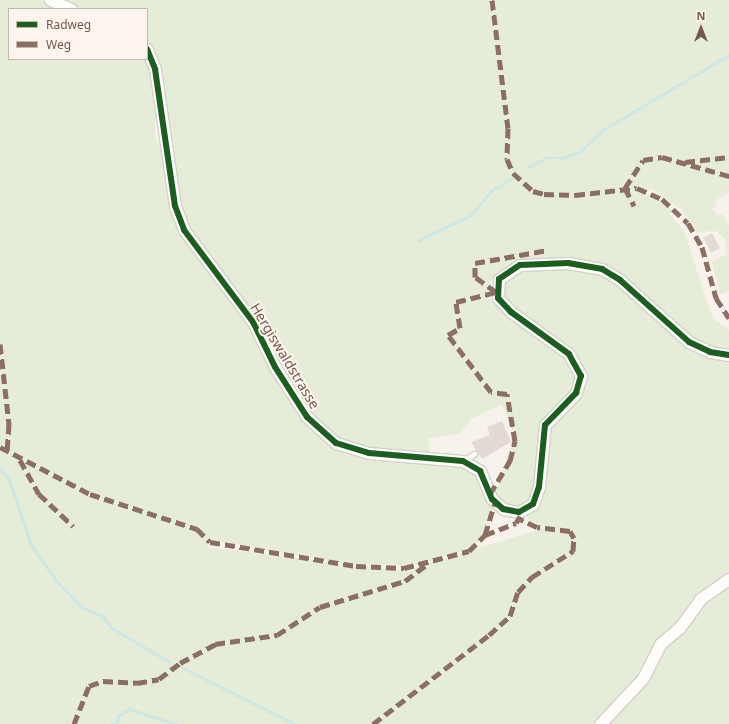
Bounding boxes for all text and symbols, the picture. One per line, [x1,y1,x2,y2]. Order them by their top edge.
legend [8,8,148,60]
north arrow [681,8,721,48]
text: N [697,8,705,23]
text: Radweg [46,16,91,33]
text: Weg [46,36,71,53]
street label: Hergiswaldstrasse [247,300,323,412]

